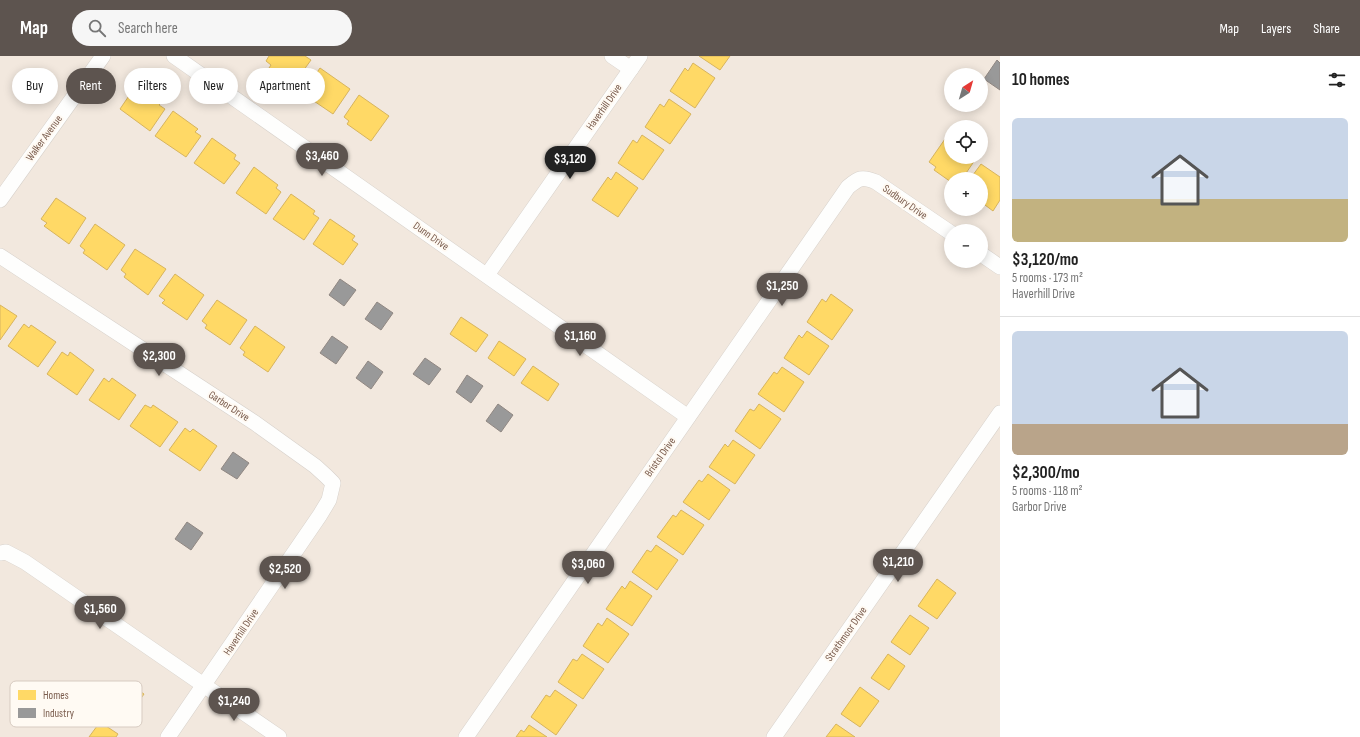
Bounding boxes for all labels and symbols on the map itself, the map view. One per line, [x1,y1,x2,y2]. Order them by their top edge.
north arrow [944,68,988,112]
street label: Haverhill Drive [583,81,625,133]
street label: Walker Avenue [23,113,65,163]
pin: $3,460 [289,143,355,177]
pin: $3,120 [537,146,603,180]
street label: Sudbury Drive [880,182,930,222]
street label: Dunn Drive [411,219,451,253]
pin: $1,250 [749,273,815,307]
pin: $1,160 [547,323,613,357]
pin: $2,300 [126,343,192,377]
street label: Garbor Drive [206,388,252,424]
street label: Bristol Drive [642,435,678,479]
pin: $1,210 [865,549,931,583]
pin: $3,060 [555,551,621,585]
pin: $2,520 [252,556,318,590]
pin: $1,560 [67,596,133,630]
street label: Strathmoor Drive [822,604,870,664]
street label: Haverhill Drive [221,606,261,658]
legend [10,681,142,727]
pin: $1,240 [201,688,267,722]
text: Homes [43,689,69,702]
text: Industry [43,707,75,720]

